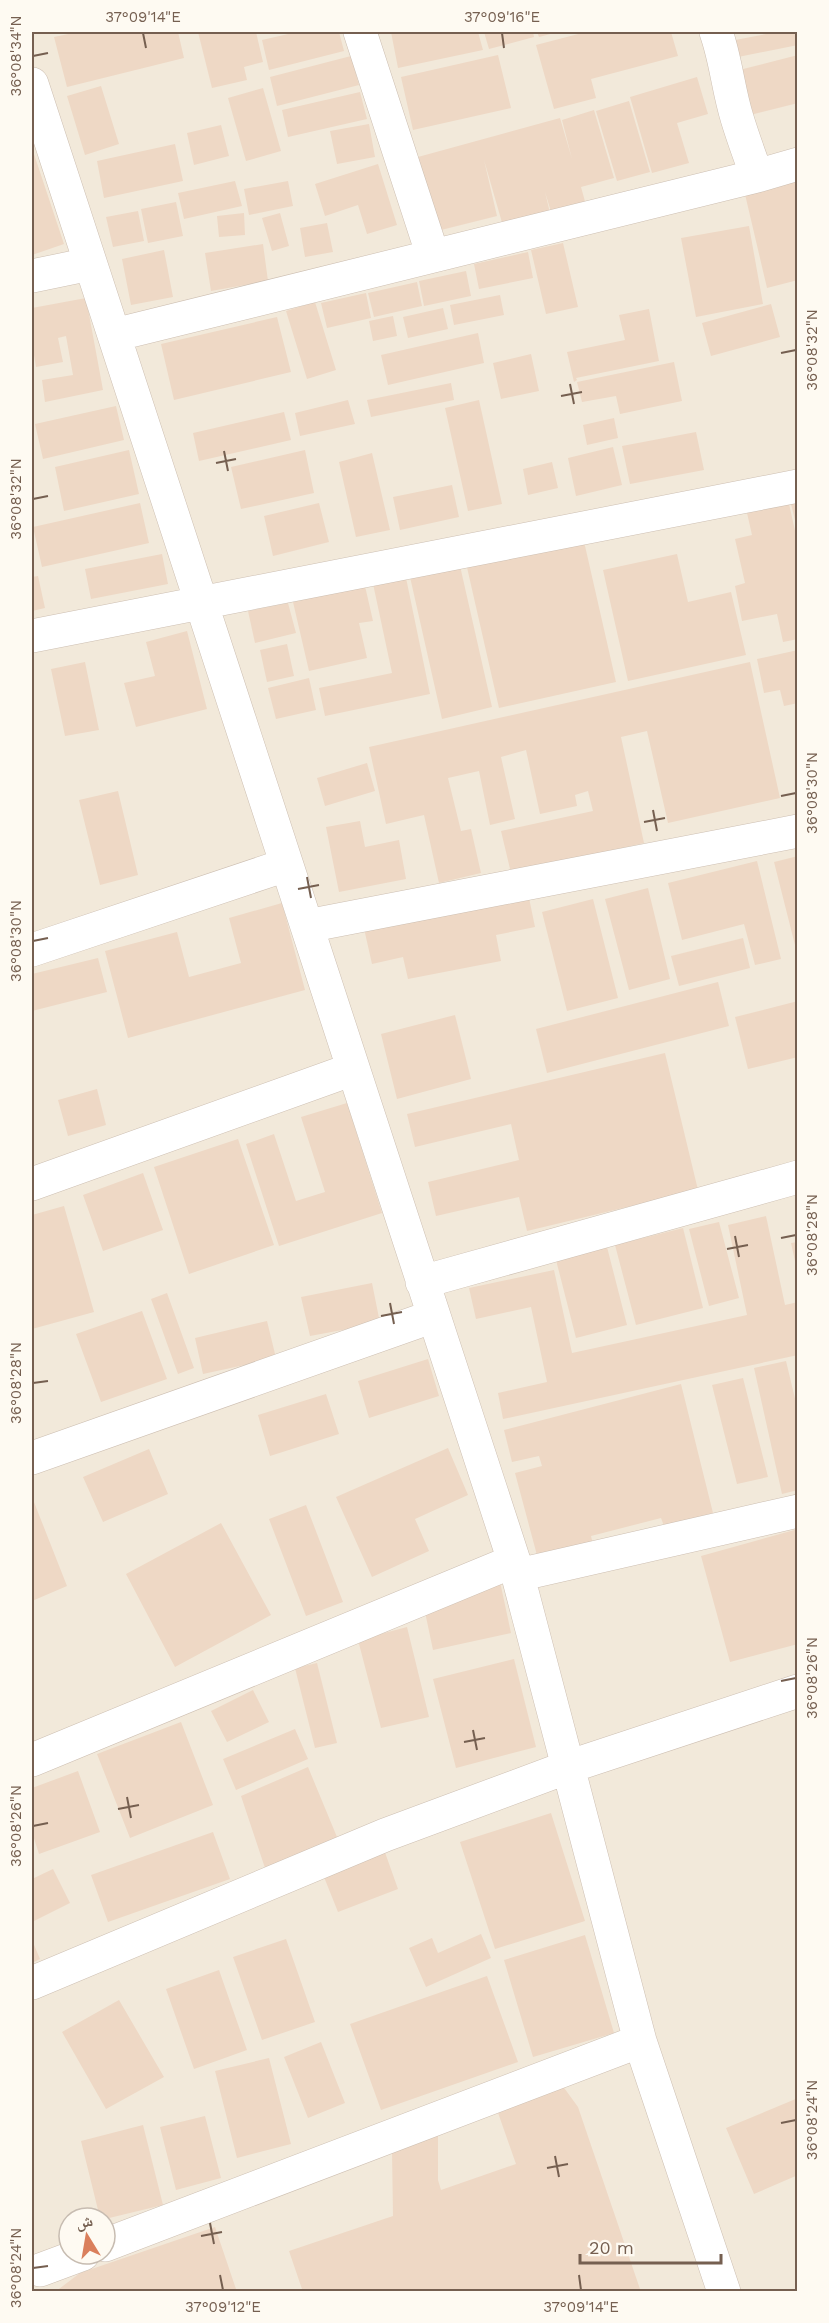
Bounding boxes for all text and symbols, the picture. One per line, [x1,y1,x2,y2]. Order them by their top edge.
text: 37°09'14"E [105,8,181,26]
text: 37°09'16"E [464,8,540,26]
text: 36°08'34"N [7,15,25,97]
text: 36°08'32"N [803,309,821,391]
text: 36°08'32"N [7,458,25,540]
text: 36°08'30"N [803,752,821,834]
text: 36°08'30"N [7,900,25,982]
text: 36°08'28"N [803,1194,821,1276]
text: 36°08'28"N [7,1342,25,1424]
text: 36°08'26"N [803,1637,821,1719]
text: 36°08'26"N [7,1785,25,1867]
text: 36°08'24"N [803,2080,821,2160]
north arrow [57,2206,117,2266]
text: ش [74,2211,94,2233]
scale bar [580,2227,721,2265]
text: 36°08'24"N [7,2228,25,2308]
text: 20 m [589,2237,634,2258]
text: 37°09'12"E [185,2298,261,2316]
text: 37°09'14"E [543,2298,619,2316]

